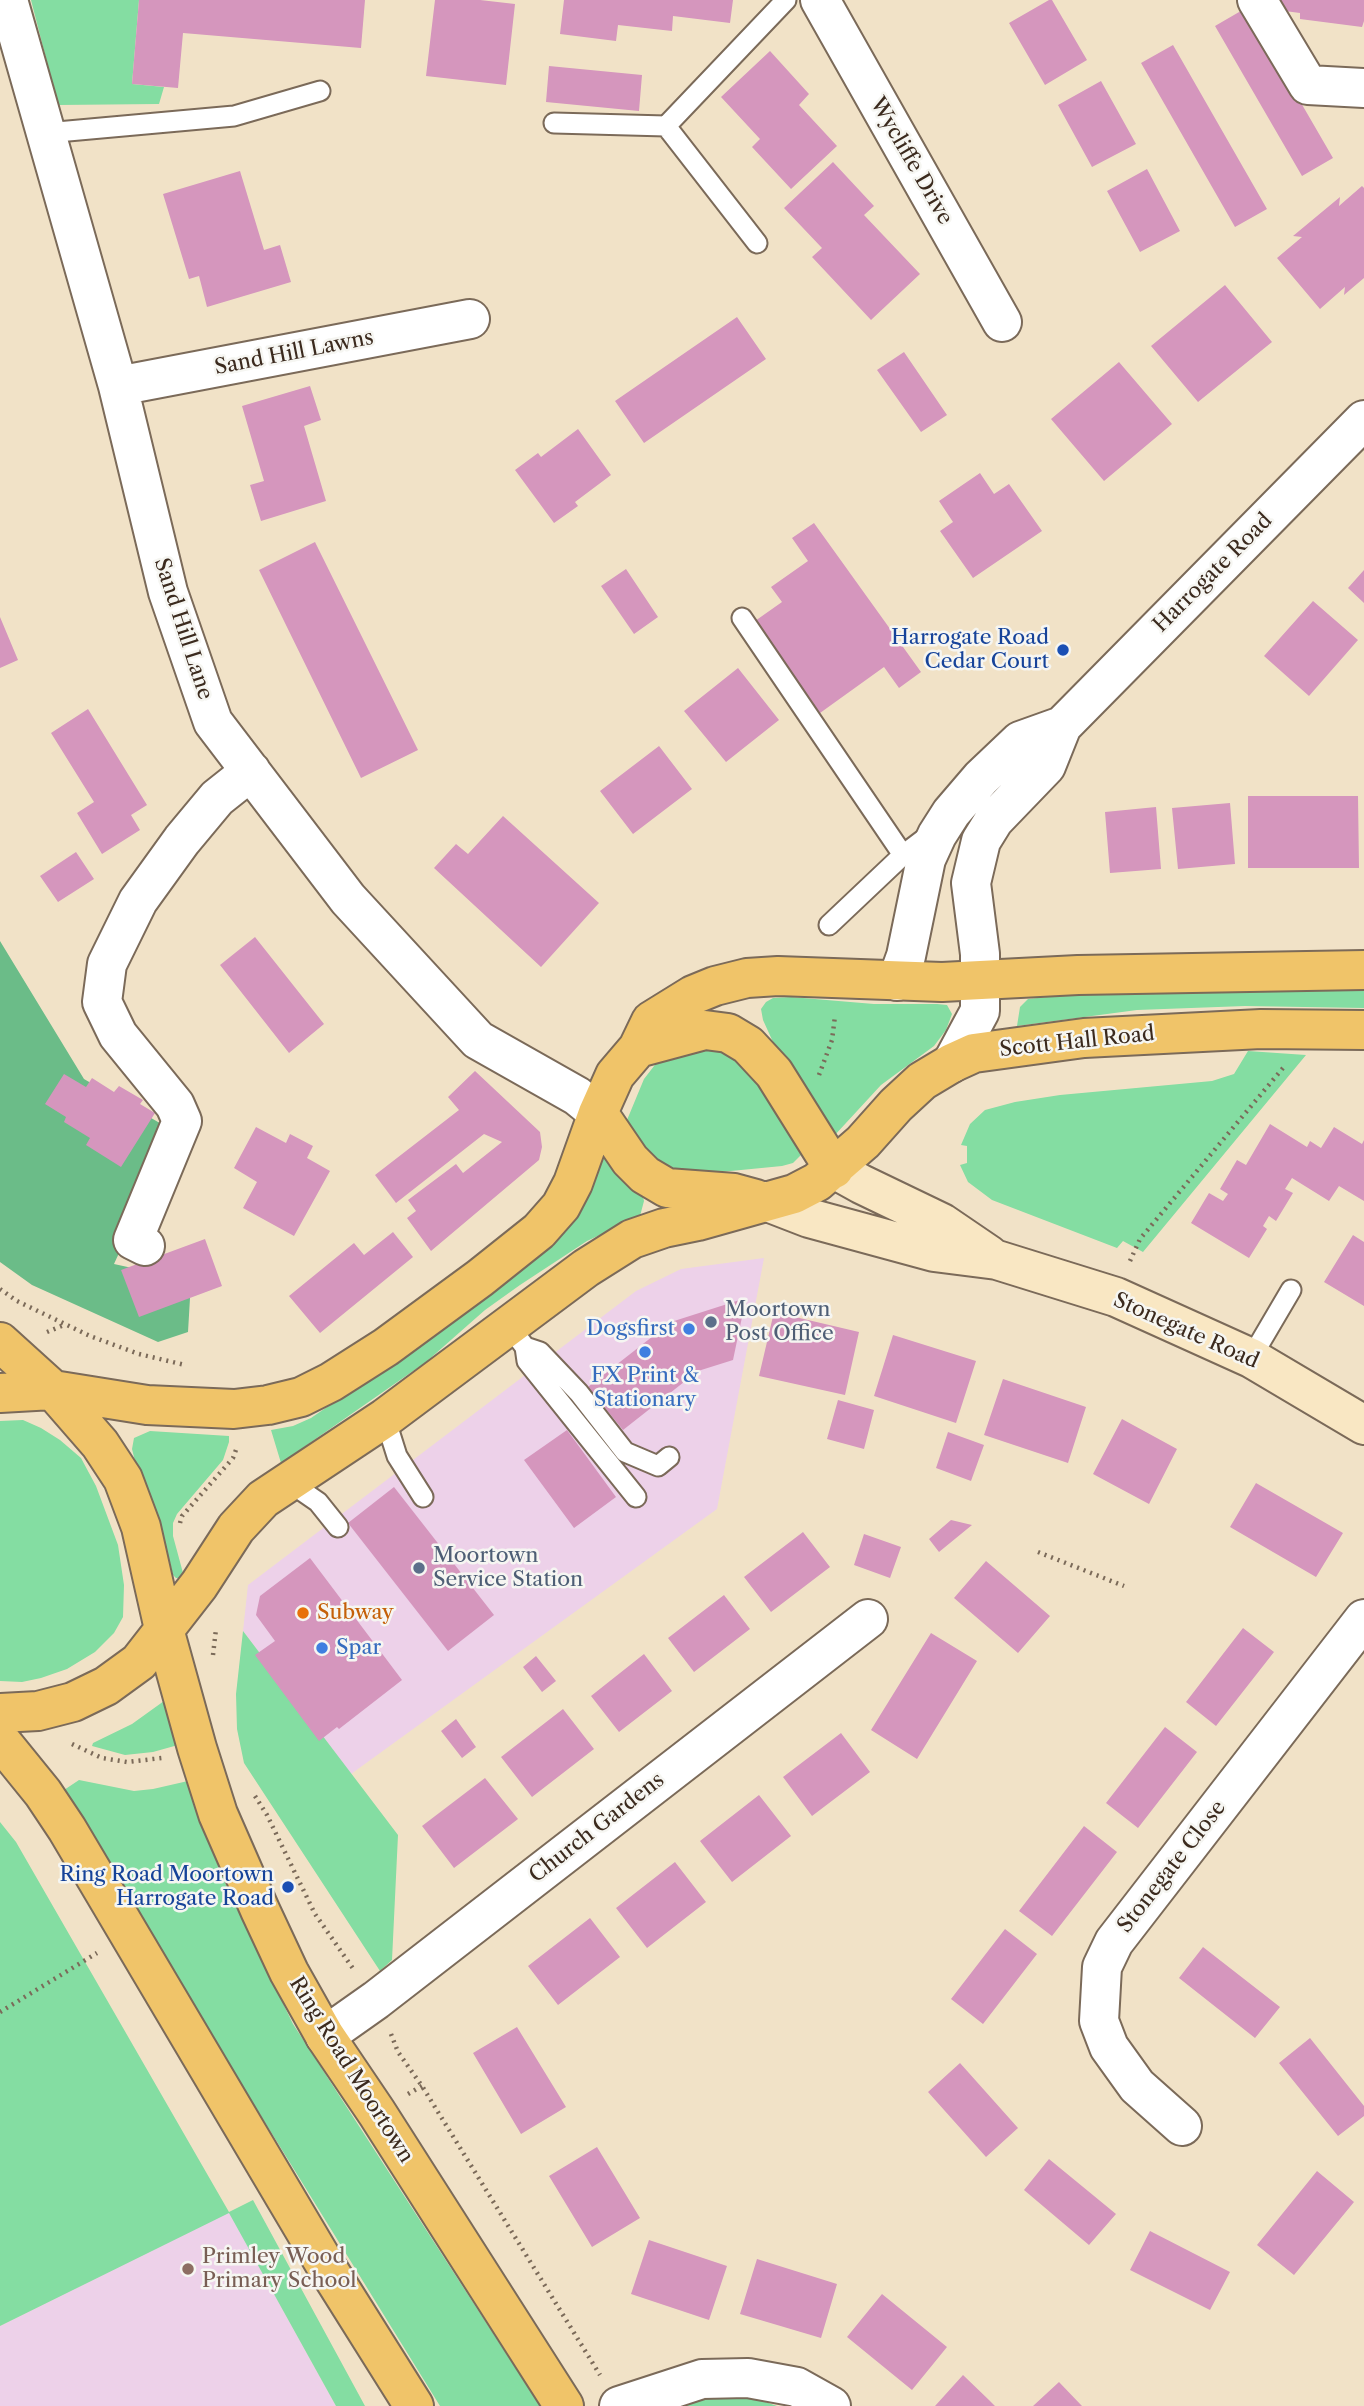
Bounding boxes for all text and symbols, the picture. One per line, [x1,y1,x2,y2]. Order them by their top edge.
street label: Wycliffe Drive [864,93,958,229]
street label: Sand Hill Lawns [212,325,376,381]
street label: Harrogate Road [1148,508,1278,638]
street label: Sand Hill Lane [148,555,218,703]
place label: Harrogate Road Cedar Court [891,625,1049,675]
marker: Harrogate Road Cedar Court [1055,642,1071,658]
street label: Scott Hall Road [998,1021,1156,1063]
street label: Stonegate Road [1109,1288,1263,1374]
place label: Moortown Post Office [725,1297,834,1347]
marker: Moortown Post Office [703,1314,719,1330]
place label: Dogsfirst [586,1316,675,1342]
marker: Dogsfirst [681,1321,697,1337]
marker: FX Print & Stationary [637,1344,653,1360]
place label: FX Print & Stationary [591,1363,699,1413]
place label: Moortown Service Station [433,1543,583,1593]
marker: Moortown Service Station [411,1560,427,1576]
place label: Subway [317,1600,394,1626]
marker: Subway [295,1605,311,1621]
place label: Spar [336,1635,381,1661]
marker: Spar [314,1640,330,1656]
street label: Church Gardens [525,1768,669,1888]
street label: Stonegate Close [1113,1796,1231,1938]
place label: Ring Road Moortown Harrogate Road [59,1862,274,1912]
marker: Ring Road Moortown Harrogate Road [280,1879,296,1895]
street label: Ring Road Moortown [283,1972,419,2168]
place label: Primley Wood Primary School [202,2244,357,2294]
marker: Primley Wood Primary School [180,2261,196,2277]

